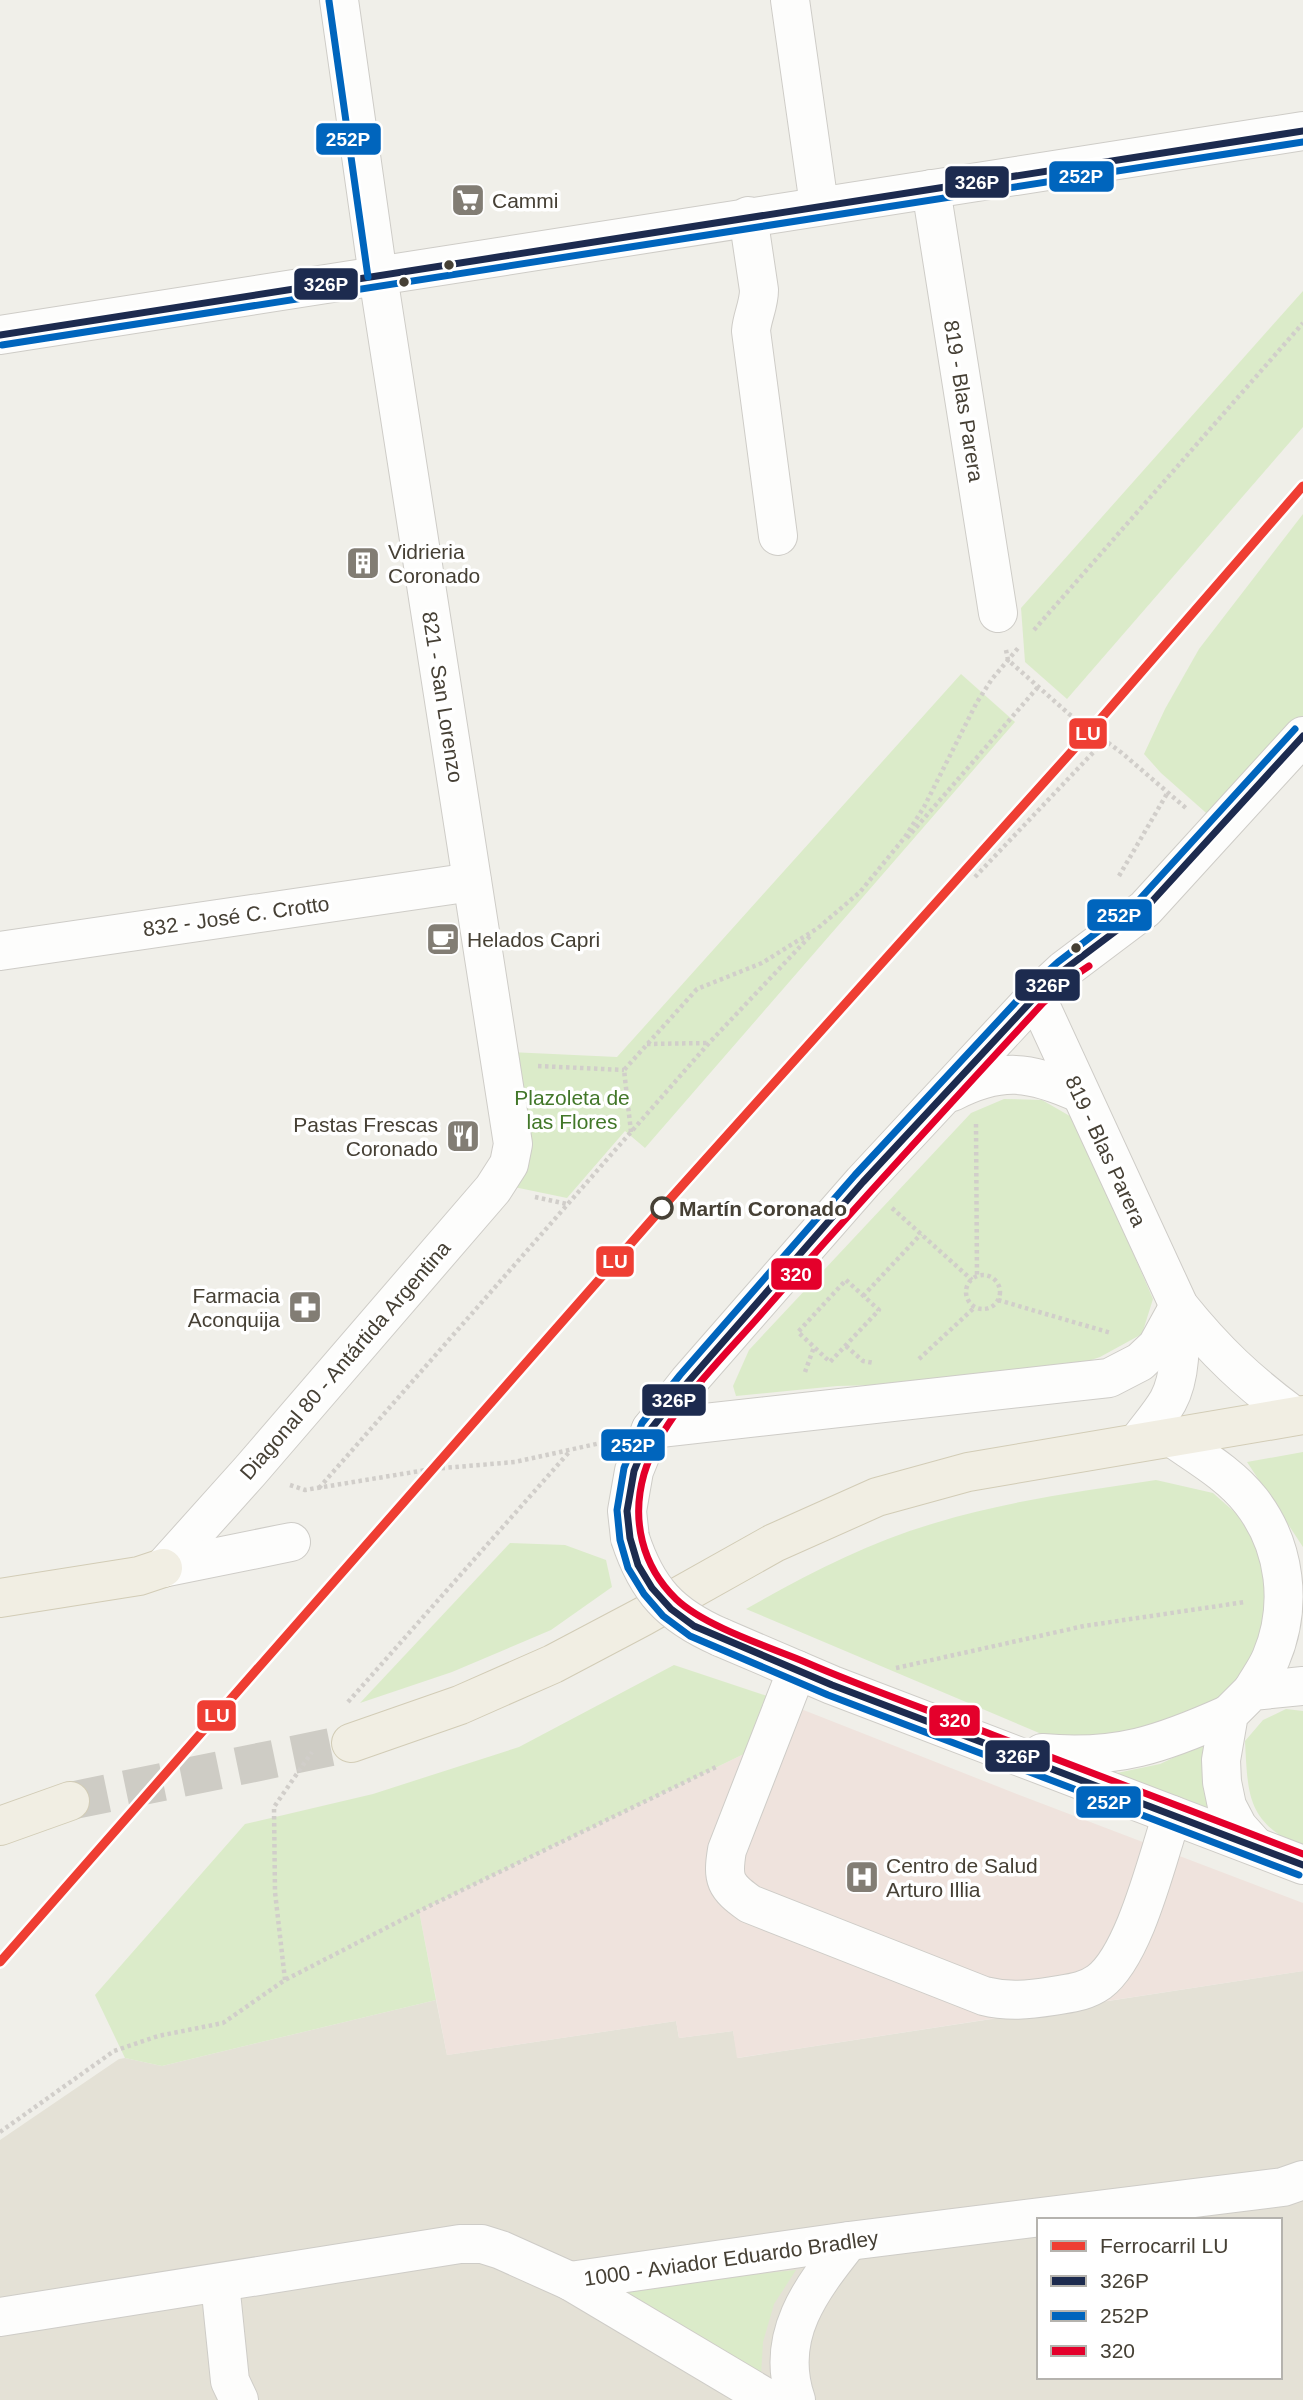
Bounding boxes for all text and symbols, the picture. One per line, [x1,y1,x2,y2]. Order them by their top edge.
line badge: 252P [315,122,382,156]
text: 252P [326,129,371,150]
line badge: 252P [1048,160,1115,193]
line badge: 326P [944,165,1010,199]
text: 252P [1059,166,1104,187]
text: 326P [955,172,1000,193]
supermarket icon: Cammi [449,181,487,219]
place label: Cammi [492,189,559,212]
unlabelled marker [442,258,456,272]
line badge: 326P [293,267,359,301]
text: 326P [304,274,349,295]
unlabelled marker [397,275,411,289]
street label: 819 - Blas Parera [940,318,988,484]
place label: Vidrieria Coronado [388,540,480,587]
building icon: Vidrieria Coronado [344,544,382,582]
street label: 821 - San Lorenzo [418,610,468,784]
line badge: LU [1068,717,1108,750]
text: LU [1075,723,1101,744]
street label: 832 - José C. Crotto [141,892,331,940]
line badge: 252P [1086,898,1153,932]
text: 252P [1097,905,1142,926]
cafe icon: Helados Capri [424,920,462,958]
place label: Helados Capri [467,928,600,951]
unlabelled marker [1069,941,1083,955]
line badge: 326P [1014,968,1081,1002]
text: 326P [1026,975,1071,996]
street label: 819 - Blas Parera [1061,1072,1151,1230]
park label: Plazoleta de las Flores [514,1086,630,1133]
place label: Pastas Frescas Coronado [293,1113,438,1160]
restaurant icon: Pastas Frescas Coronado [444,1117,482,1155]
marker: Martín Coronado [651,1197,673,1219]
place label: Martín Coronado [679,1197,847,1220]
street label: Diagonal 80 - Antártida Argentina [235,1236,455,1484]
line badge: LU [595,1245,635,1278]
text: LU [602,1251,628,1272]
line badge: 320 [770,1257,823,1291]
text: 320 [780,1264,812,1285]
place label: Farmacia Aconquija [188,1284,280,1331]
pharmacy icon: Farmacia Aconquija [286,1288,324,1326]
line badge: 326P [641,1383,707,1417]
text: 326P [652,1390,697,1411]
line badge: 252P [600,1428,666,1462]
text: 252P [611,1435,656,1456]
line badge: LU [196,1699,237,1732]
line badge: 320 [928,1704,981,1737]
text: LU [204,1705,230,1726]
text: 320 [939,1710,971,1731]
line badge: 326P [984,1739,1051,1773]
text: 326P [996,1746,1041,1767]
line badge: 252P [1075,1785,1142,1819]
text: 252P [1087,1792,1132,1813]
place label: Centro de Salud Arturo Illia [886,1854,1038,1901]
hospital icon: Centro de Salud Arturo Illia [843,1858,881,1896]
legend [1037,2218,1282,2379]
street label: 1000 - Aviador Eduardo Bradley [582,2226,880,2290]
text: Ferrocarril LU [1100,2234,1228,2257]
text: 326P [1100,2269,1149,2292]
text: 252P [1100,2304,1149,2327]
text: 320 [1100,2339,1135,2362]

